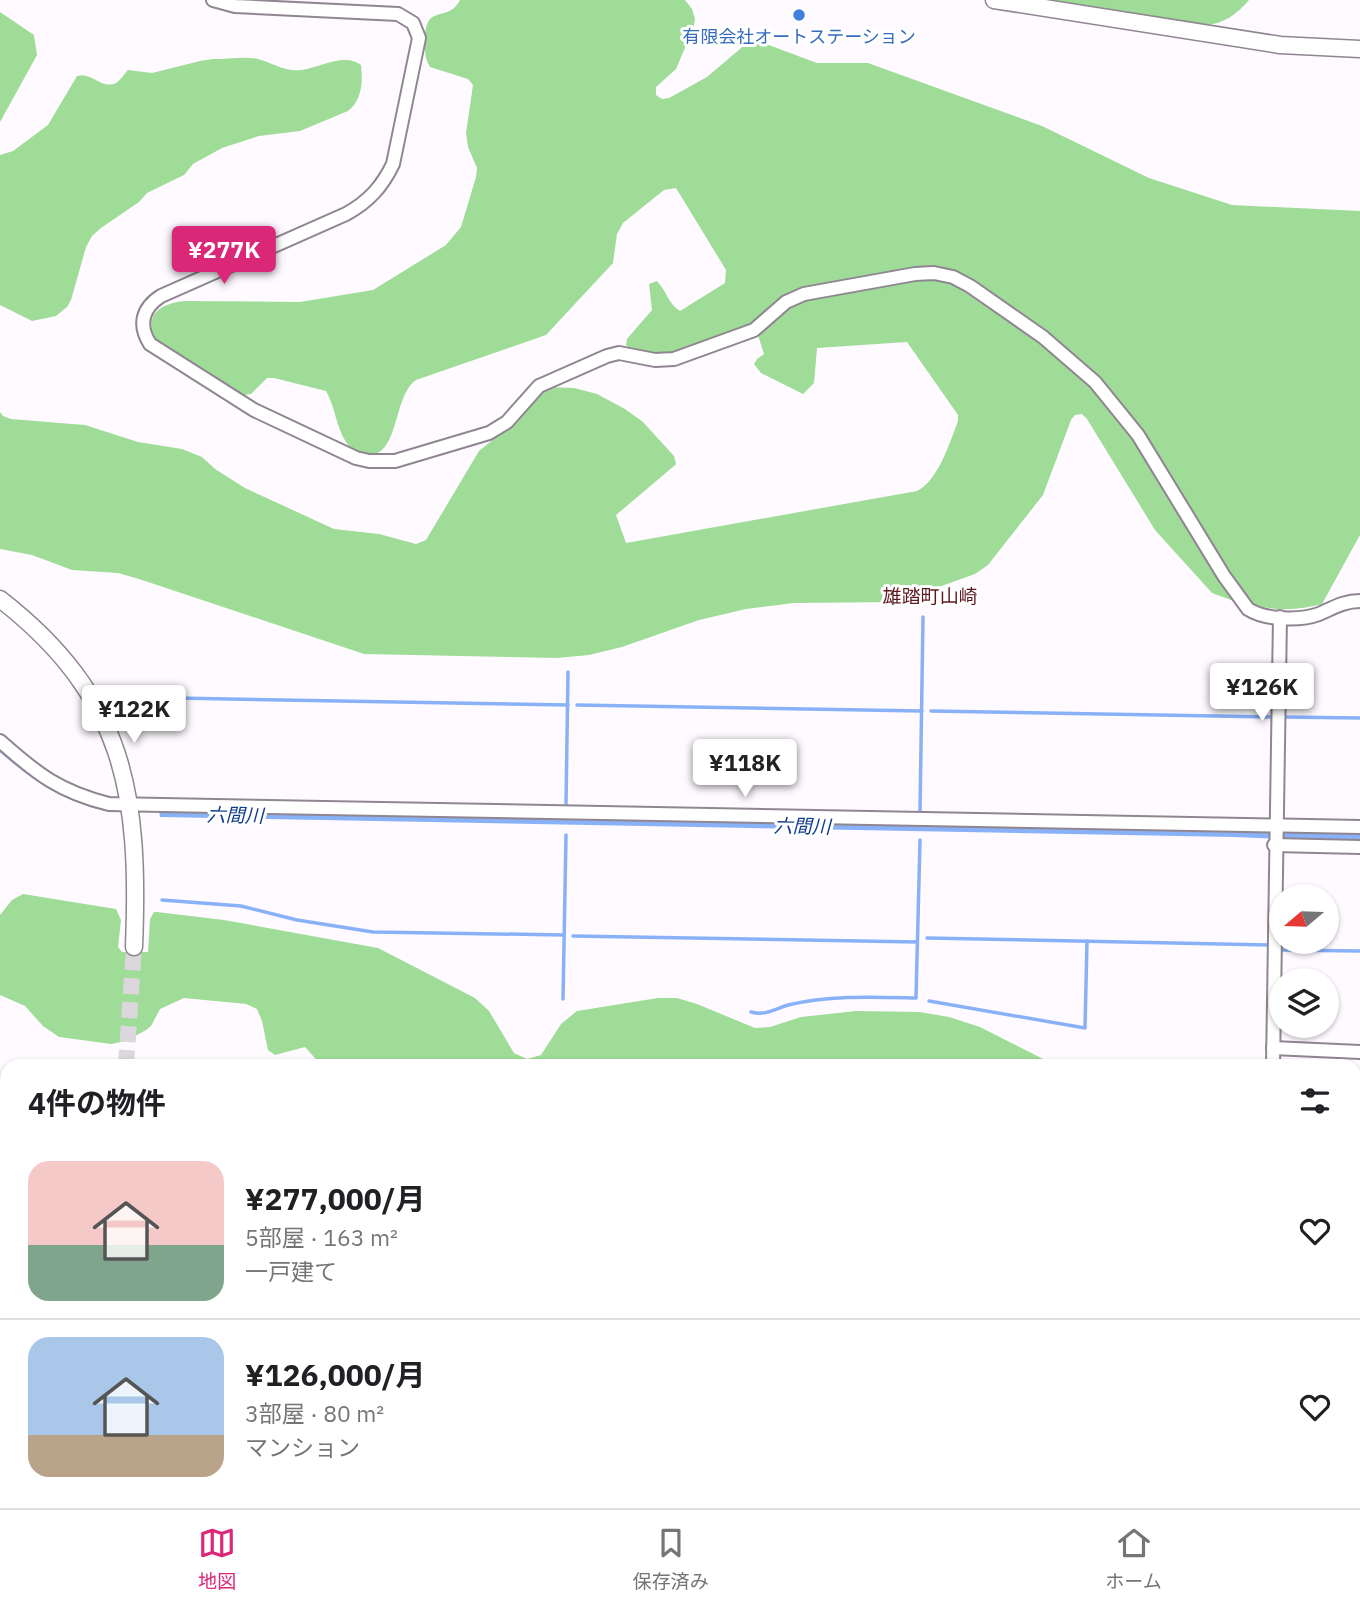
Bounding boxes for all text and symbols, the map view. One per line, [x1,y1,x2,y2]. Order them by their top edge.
marker: 有限会社オートステーション [791,7,807,23]
place label: 有限会社オートステーション [682,25,916,48]
pin: ¥277K [175,226,273,286]
text: ¥277K [188,234,260,264]
district label: 雄踏町山崎 [882,584,978,608]
pin: ¥126K [1213,664,1311,723]
text: ¥126K [1226,671,1298,701]
pin: ¥122K [85,686,183,745]
text: ¥122K [98,693,170,723]
pin: ¥118K [696,740,794,799]
text: ¥118K [709,747,781,777]
water label: 六間川 [206,803,266,828]
water label: 六間川 [773,814,833,839]
north arrow [1269,884,1339,954]
map controls [1269,884,1339,1038]
button: layers [1269,968,1339,1038]
icon: filters [1296,1082,1334,1120]
text: 4件の物件 [28,1083,166,1122]
text: ¥277,000/月 [245,1179,426,1218]
icon: home [84,1189,168,1273]
icon: heart [1296,1212,1334,1250]
text: 5部屋 · 163 m² [245,1222,398,1252]
text: 一戸建て [245,1256,337,1286]
text: ¥126,000/月 [245,1355,426,1394]
icon: home [84,1365,168,1449]
icon: heart [1296,1388,1334,1426]
text: 3部屋 · 80 m² [245,1398,384,1428]
text: マンション [245,1432,360,1462]
tab: 地図 [198,1524,236,1593]
tab: 保存済み [633,1524,709,1593]
tab: ホーム [1105,1524,1162,1593]

